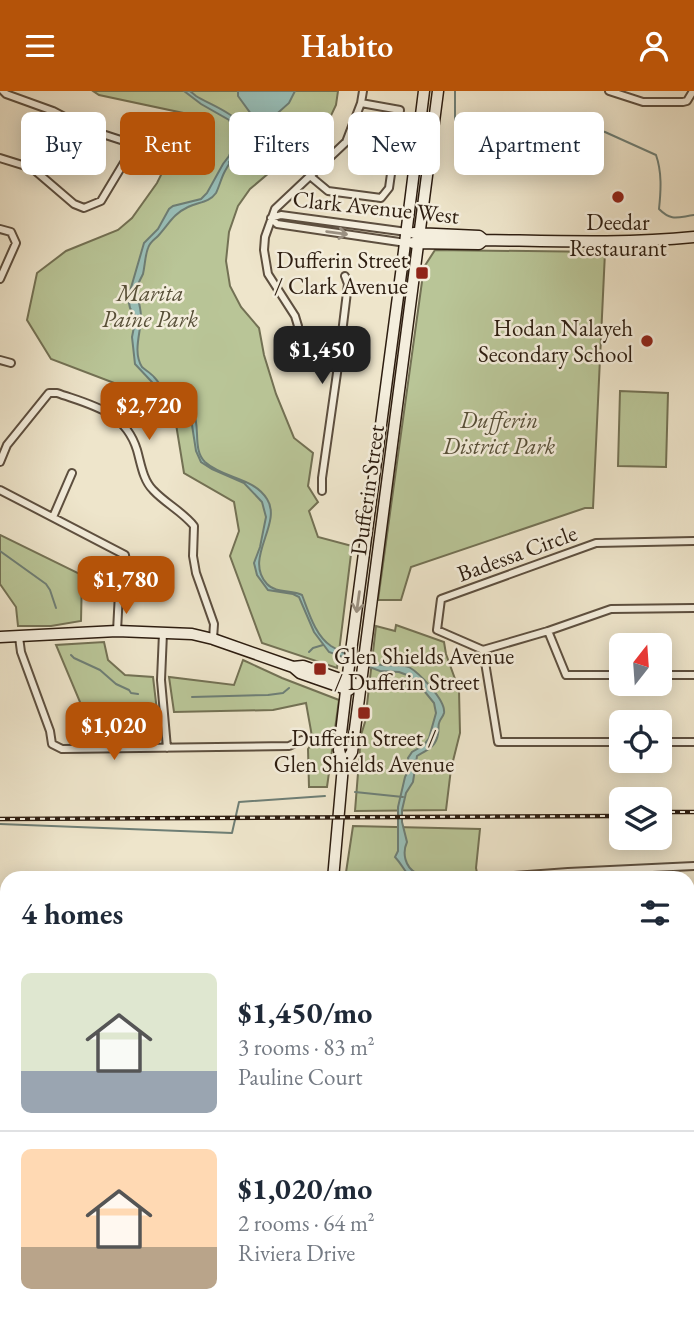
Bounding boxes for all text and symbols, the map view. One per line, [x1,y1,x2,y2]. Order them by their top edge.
text: Habito [301,25,393,67]
icon: menu [21,27,59,65]
icon: person [635,27,673,65]
chip: Buy [21,112,106,175]
chip: Rent [120,112,215,175]
chip: Filters [229,112,334,175]
chip: New [348,112,440,175]
chip: Apartment [454,112,604,175]
street label: Clark Avenue West [291,183,461,231]
marker: Deedar Restaurant [610,189,626,205]
place label: Deedar Restaurant [569,207,668,263]
one-way arrow [325,226,347,239]
place label: Dufferin Street / Clark Avenue [274,245,409,301]
marker: Dufferin Street / Clark Avenue [414,265,430,281]
park label: Marita Paine Park [102,278,198,334]
place label: Hodan Nalayeh Secondary School [478,313,633,369]
pin: $1,450 [265,327,379,386]
marker: Hodan Nalayeh Secondary School [639,333,655,349]
text: $1,450 [290,334,354,364]
pin: $2,720 [92,383,206,442]
text: $2,720 [117,390,181,420]
park label: Dufferin District Park [442,405,556,461]
street label: Dufferin Street [343,422,391,557]
street label: Badessa Circle [453,517,581,589]
pin: $1,780 [69,557,183,616]
text: $1,780 [94,564,158,594]
one-way arrow [352,590,365,613]
north arrow [609,633,672,697]
map controls [609,633,672,850]
place label: Glen Shields Avenue / Dufferin Street [334,641,514,697]
marker: Glen Shields Avenue / Dufferin Street [312,661,328,677]
pin: $1,020 [57,703,171,762]
marker: Dufferin Street / Glen Shields Avenue [356,705,372,721]
text: $1,020 [82,710,146,740]
button: locate [609,710,672,773]
place label: Dufferin Street / Glen Shields Avenue [274,723,454,779]
button: layers [609,787,672,850]
text: 4 homes [21,894,123,933]
icon: filters [636,894,674,932]
text: $1,450/mo [238,993,372,1032]
icon: home [77,1001,161,1085]
text: 3 rooms · 83 m² [238,1032,375,1062]
text: Pauline Court [238,1062,362,1092]
text: $1,020/mo [238,1169,372,1208]
icon: home [77,1177,161,1261]
text: 2 rooms · 64 m² [238,1208,375,1238]
text: Riviera Drive [238,1238,355,1268]

